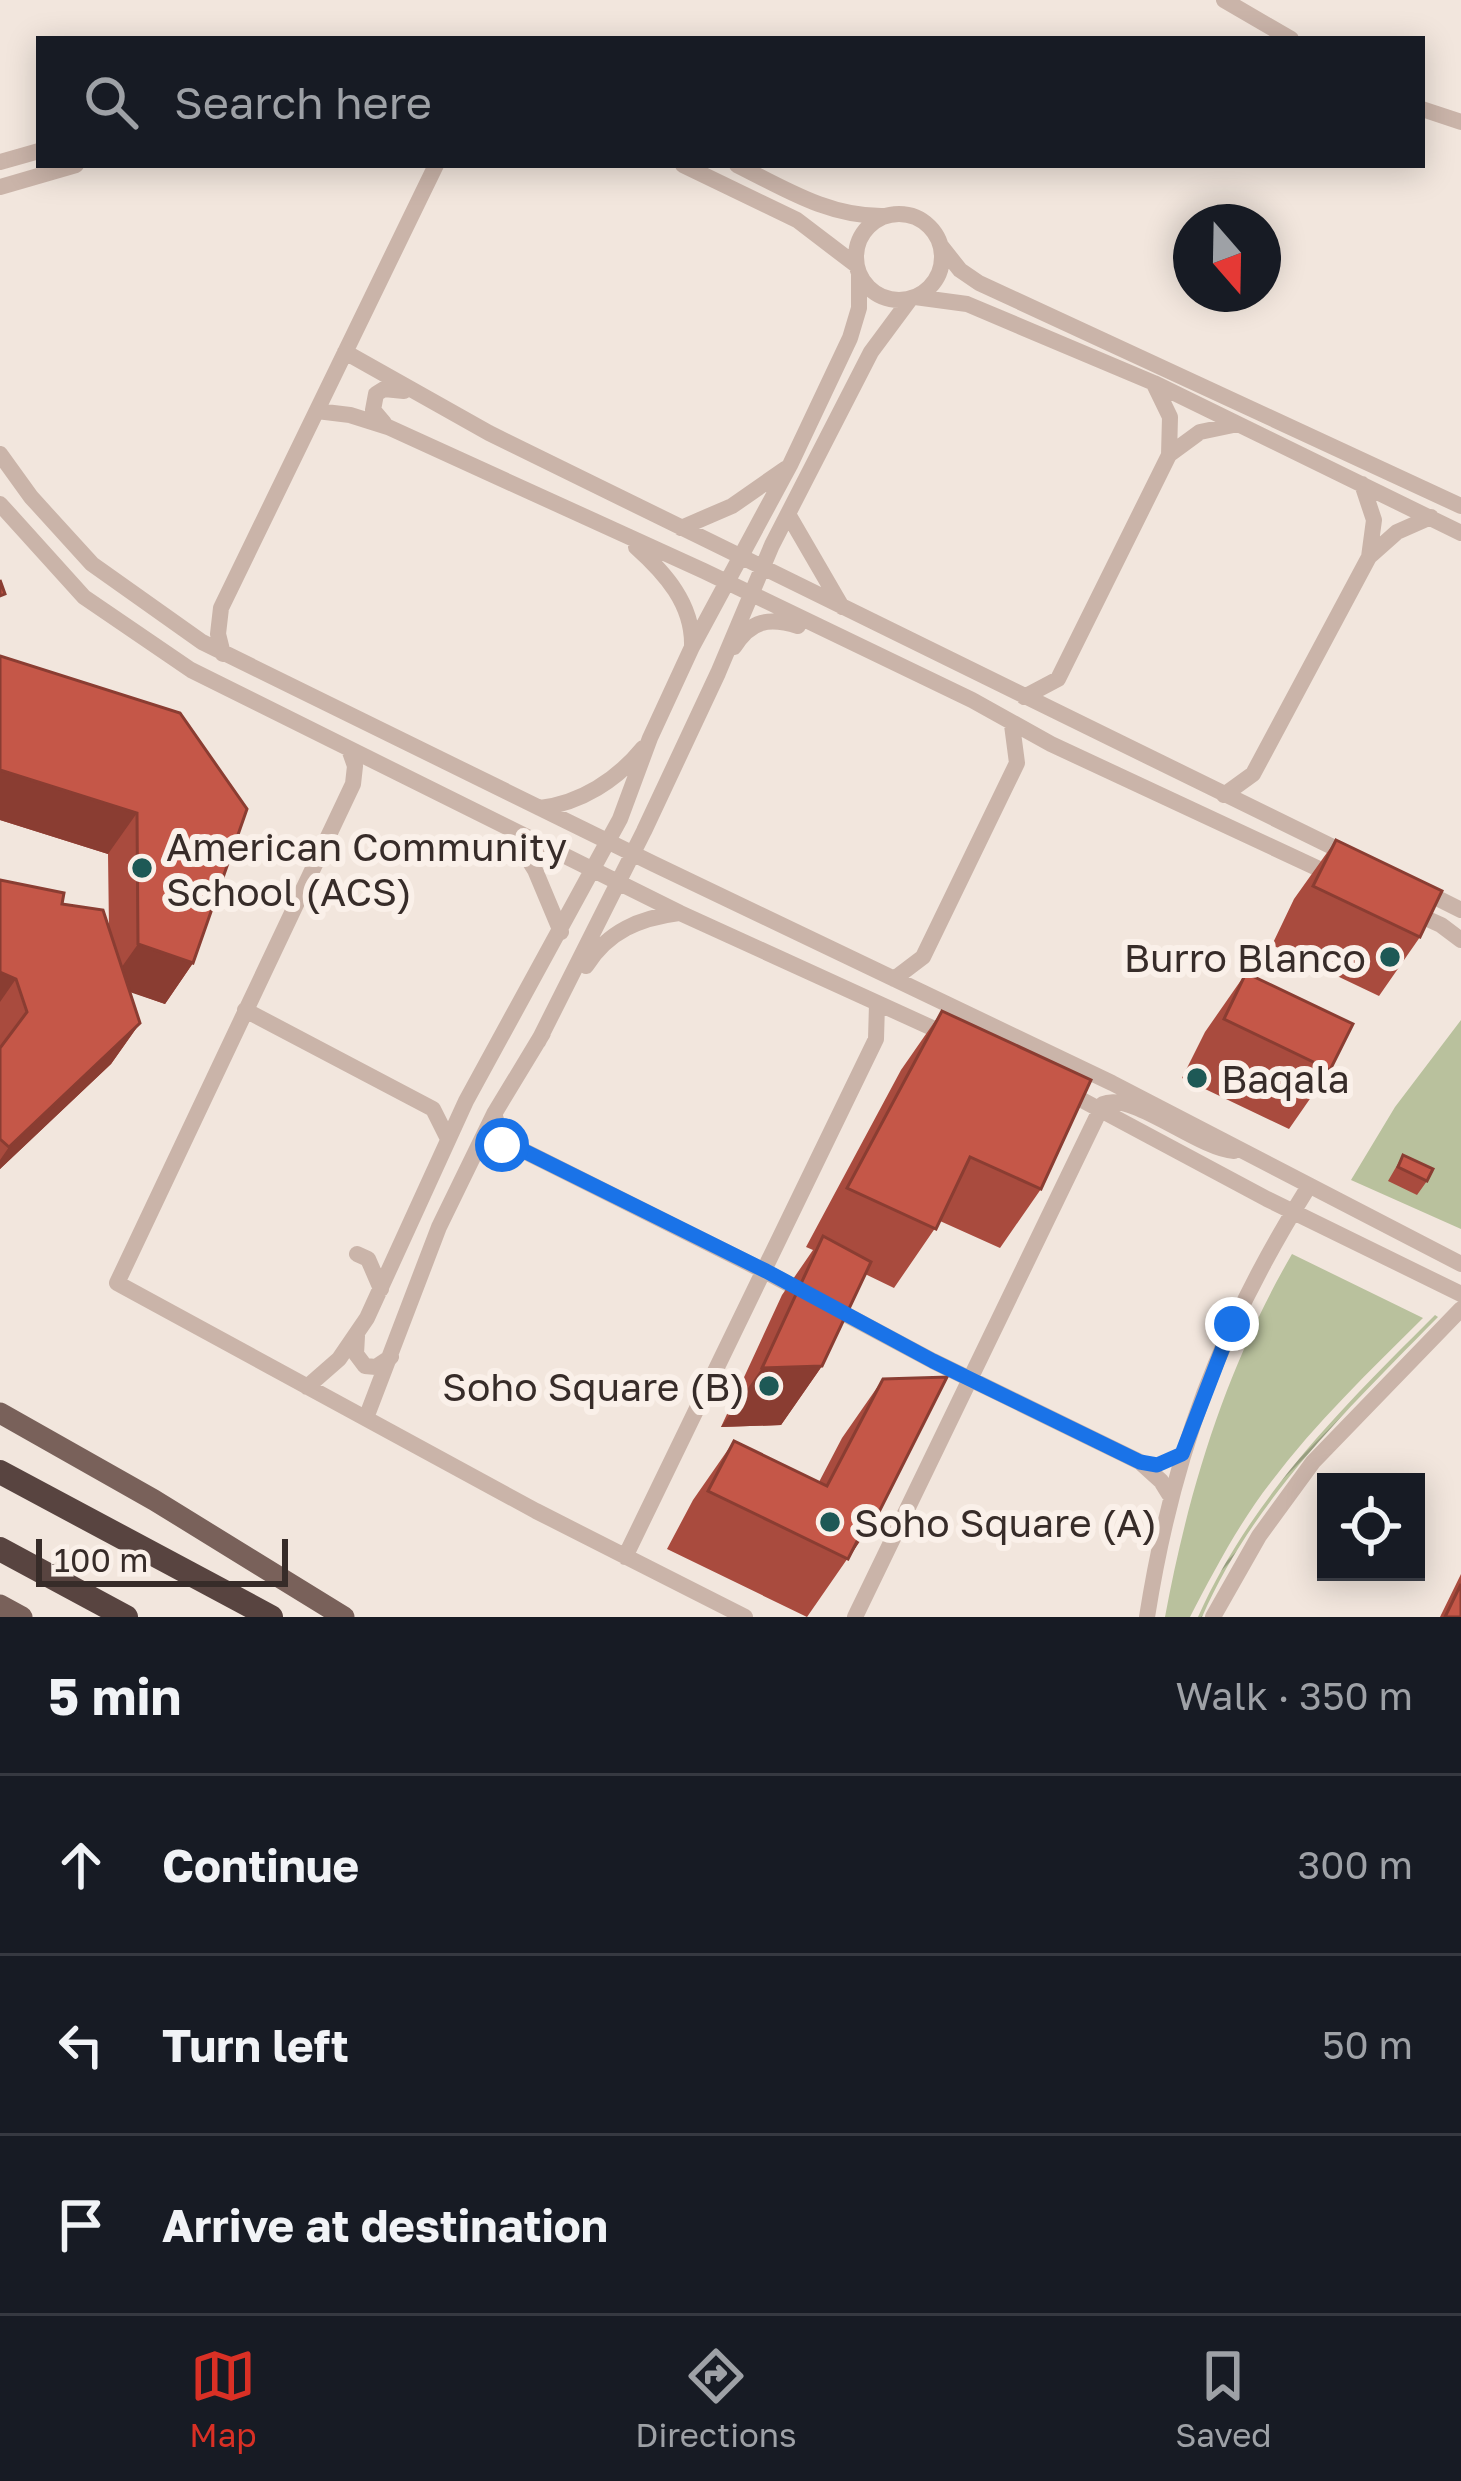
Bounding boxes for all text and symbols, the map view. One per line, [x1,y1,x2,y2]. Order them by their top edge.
search box [36,36,1425,168]
icon: search [78,69,144,135]
text: Search here [174,75,432,129]
north arrow [1173,204,1281,312]
place label: American Community School (ACS) [166,823,567,915]
marker: American Community School (ACS) [129,855,155,881]
place label: Burro Blanco [1124,934,1366,981]
marker: Burro Blanco [1377,944,1403,970]
place label: Baqala [1221,1055,1350,1102]
marker: Baqala [1184,1065,1210,1091]
route start [475,1118,529,1172]
route end [1205,1297,1259,1351]
place label: Soho Square (B) [442,1363,745,1410]
marker: Soho Square (B) [756,1373,782,1399]
map controls [1317,1473,1425,1581]
button: locate [1317,1473,1425,1581]
place label: Soho Square (A) [854,1499,1157,1546]
marker: Soho Square (A) [817,1509,843,1535]
scale bar [36,1533,288,1586]
text: 100 m [54,1540,148,1579]
text: 5 min [48,1665,181,1726]
text: Walk · 350 m [1175,1672,1413,1719]
icon: ahead [48,1832,114,1898]
text: Continue [162,1838,359,1892]
text: 300 m [1298,1841,1413,1888]
icon: left [48,2012,114,2078]
text: Turn left [162,2018,349,2072]
text: 50 m [1322,2021,1413,2068]
icon: arrive [48,2192,114,2258]
text: Arrive at destination [162,2198,608,2252]
tab: Map [189,2343,257,2454]
tab: Directions [635,2343,797,2454]
tab: Saved [1175,2343,1272,2454]

